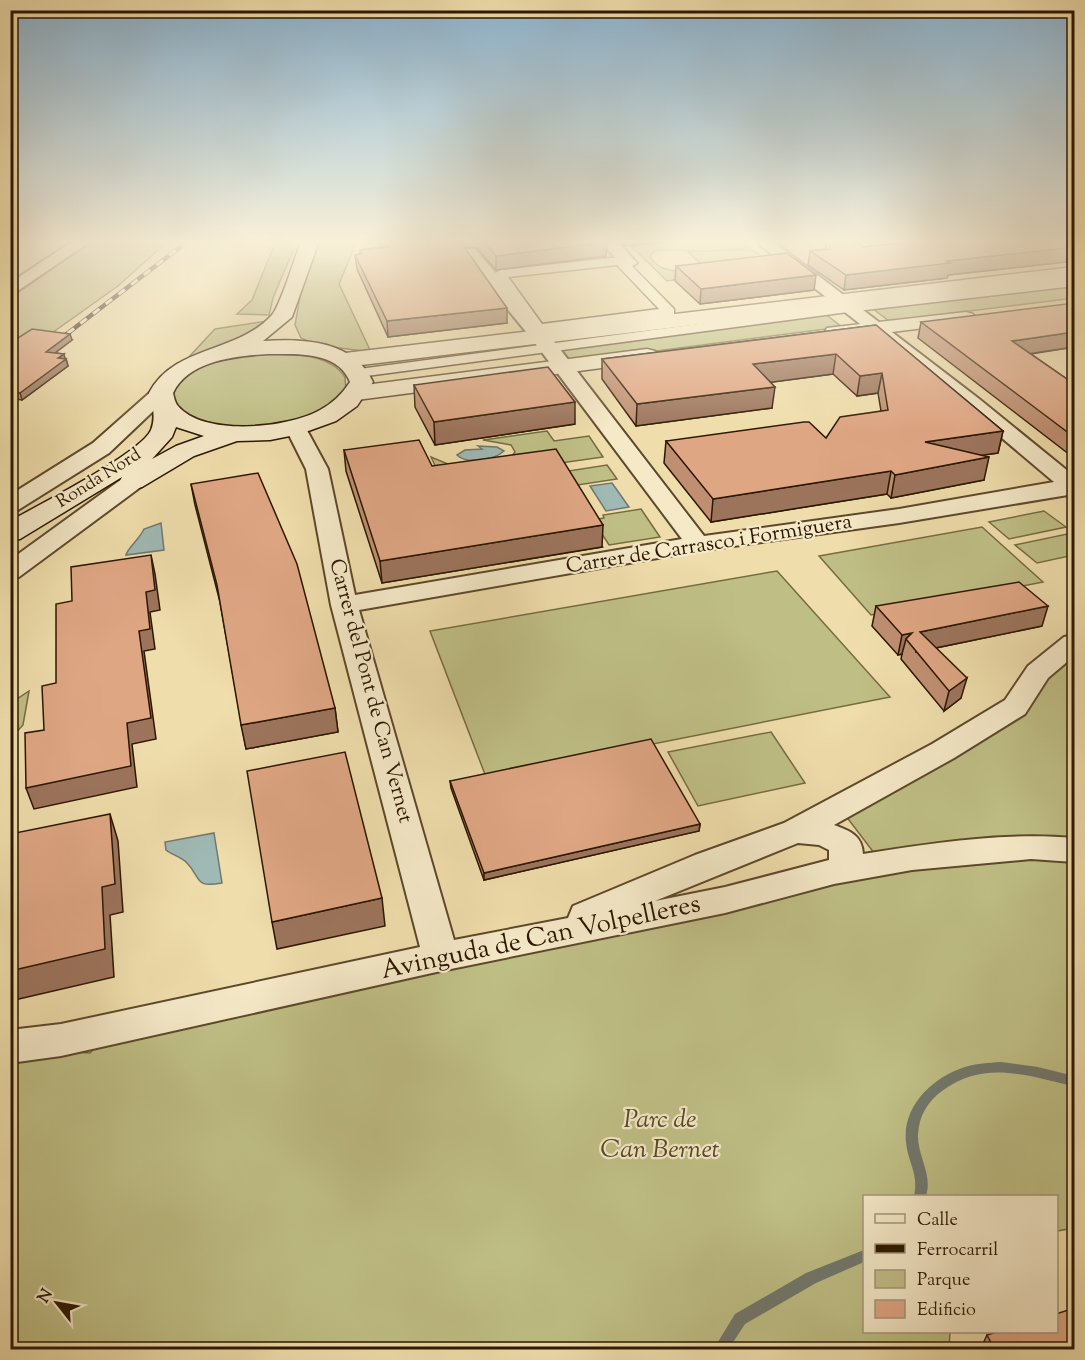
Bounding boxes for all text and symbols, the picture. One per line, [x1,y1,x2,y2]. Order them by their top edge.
street label: Ronda Nord [51,443,147,515]
street label: Carrer de Carrasco i Formiguera [564,508,854,582]
street label: Carrer del Pont de Can Vernet [320,555,420,827]
street label: Avinguda de Can Volpelleres [378,886,704,990]
park label: Parc de Can Bernet [600,1102,720,1169]
legend [863,1195,1058,1333]
text: Calle [917,1208,958,1234]
text: Ferrocarril [917,1238,998,1264]
text: Parque [917,1268,970,1294]
north arrow [27,1273,87,1333]
text: N [33,1285,60,1308]
text: Edificio [917,1298,976,1324]

